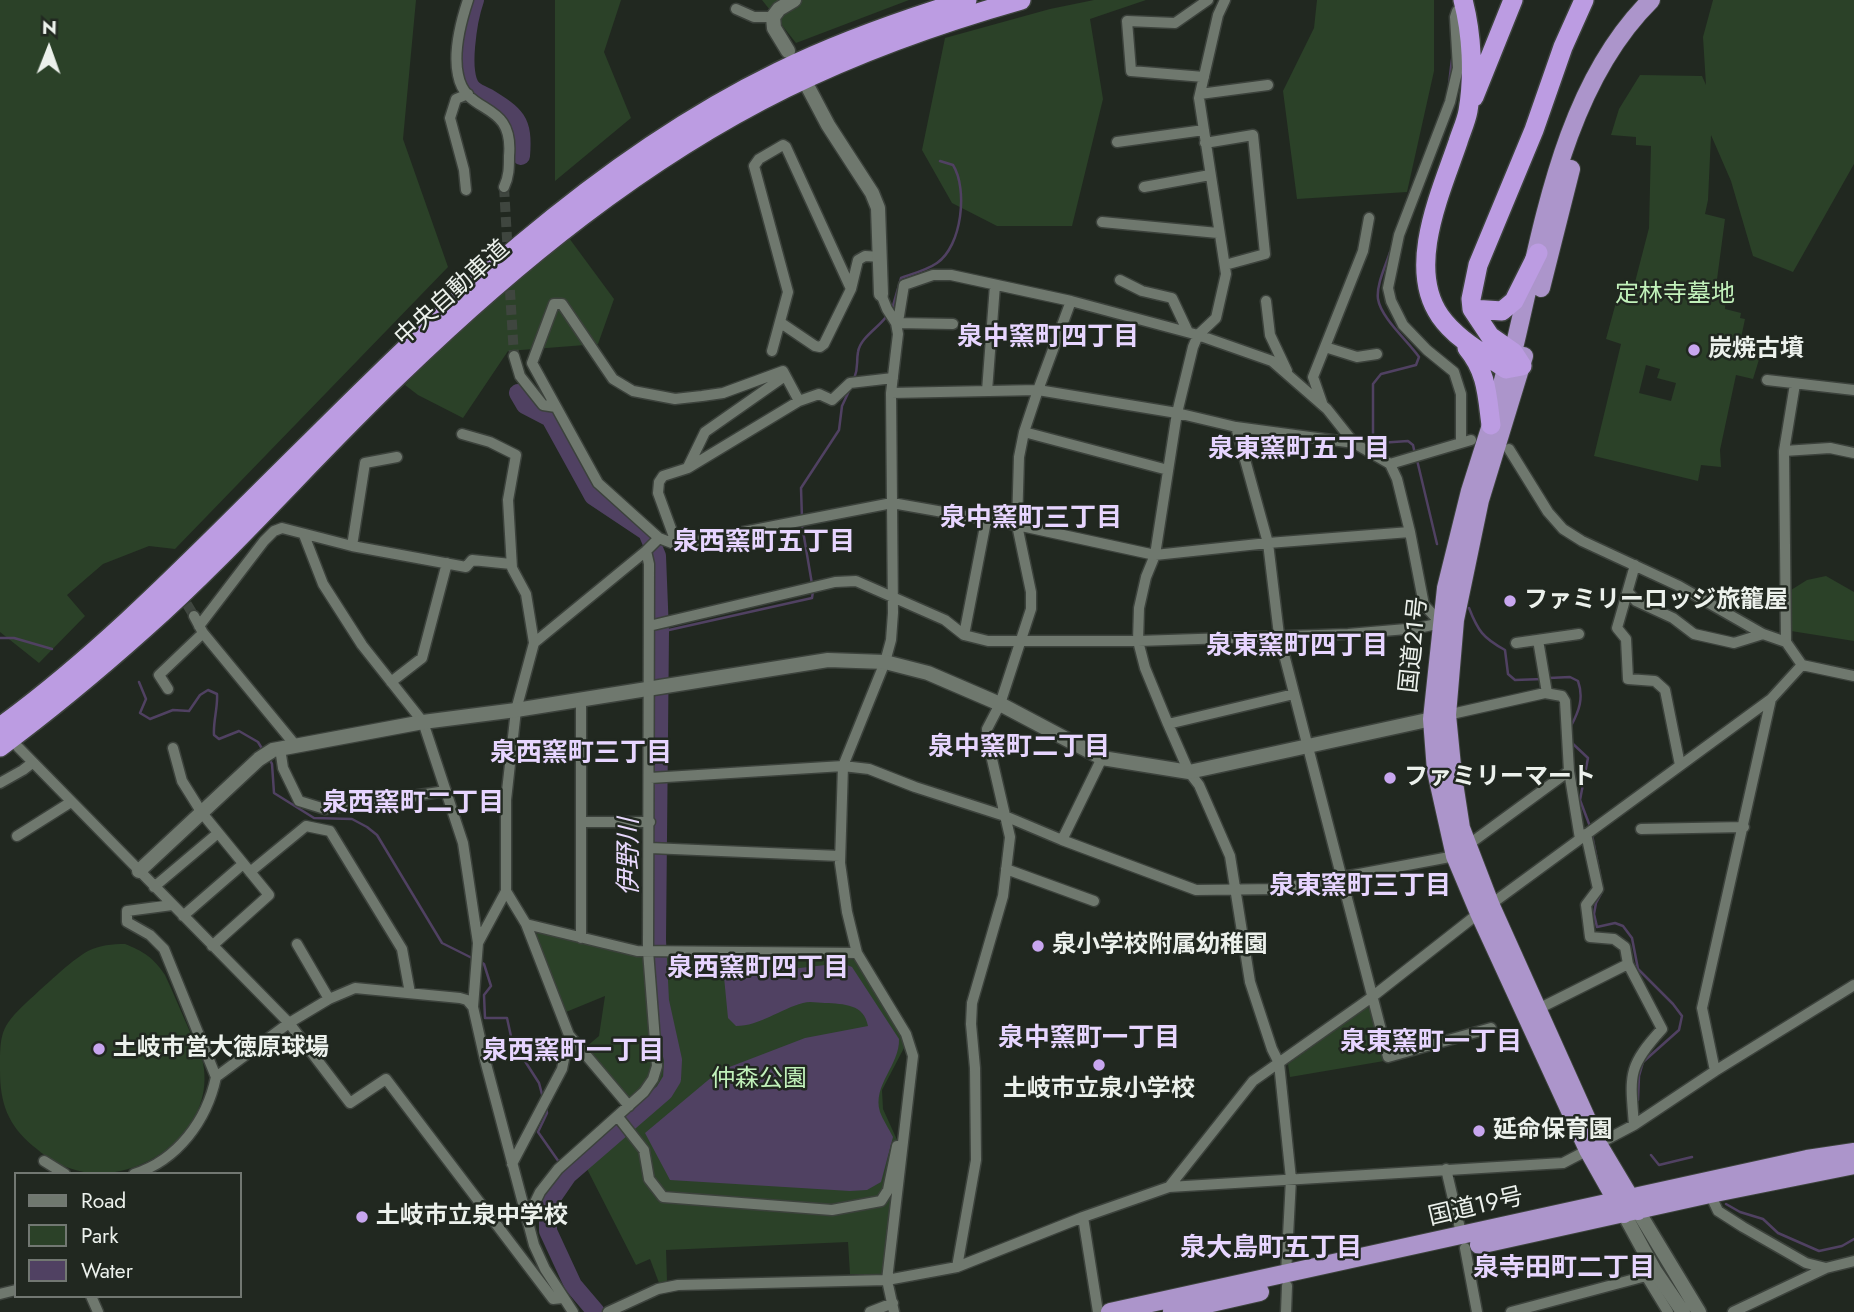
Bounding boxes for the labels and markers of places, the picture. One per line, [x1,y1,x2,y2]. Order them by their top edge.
place label: 炭焼古墳 [1708,336,1804,364]
marker: 炭焼古墳 [1686,342,1702,358]
place label: ファミリーロッジ旅籠屋 [1524,587,1788,615]
marker: ファミリーロッジ旅籠屋 [1502,593,1518,609]
place label: ファミリーマート [1404,764,1596,792]
marker: ファミリーマート [1382,770,1398,786]
place label: 泉小学校附属幼稚園 [1052,932,1268,960]
marker: 泉小学校附属幼稚園 [1030,938,1046,954]
place label: 土岐市営大徳原球場 [113,1035,329,1063]
marker: 土岐市営大徳原球場 [91,1041,107,1057]
marker: 土岐市立泉小学校 [1091,1057,1107,1073]
place label: 土岐市立泉小学校 [1003,1076,1195,1104]
place label: 延命保育園 [1493,1117,1613,1145]
marker: 延命保育園 [1471,1123,1487,1139]
place label: 土岐市立泉中学校 [376,1203,568,1231]
marker: 土岐市立泉中学校 [354,1209,370,1225]

